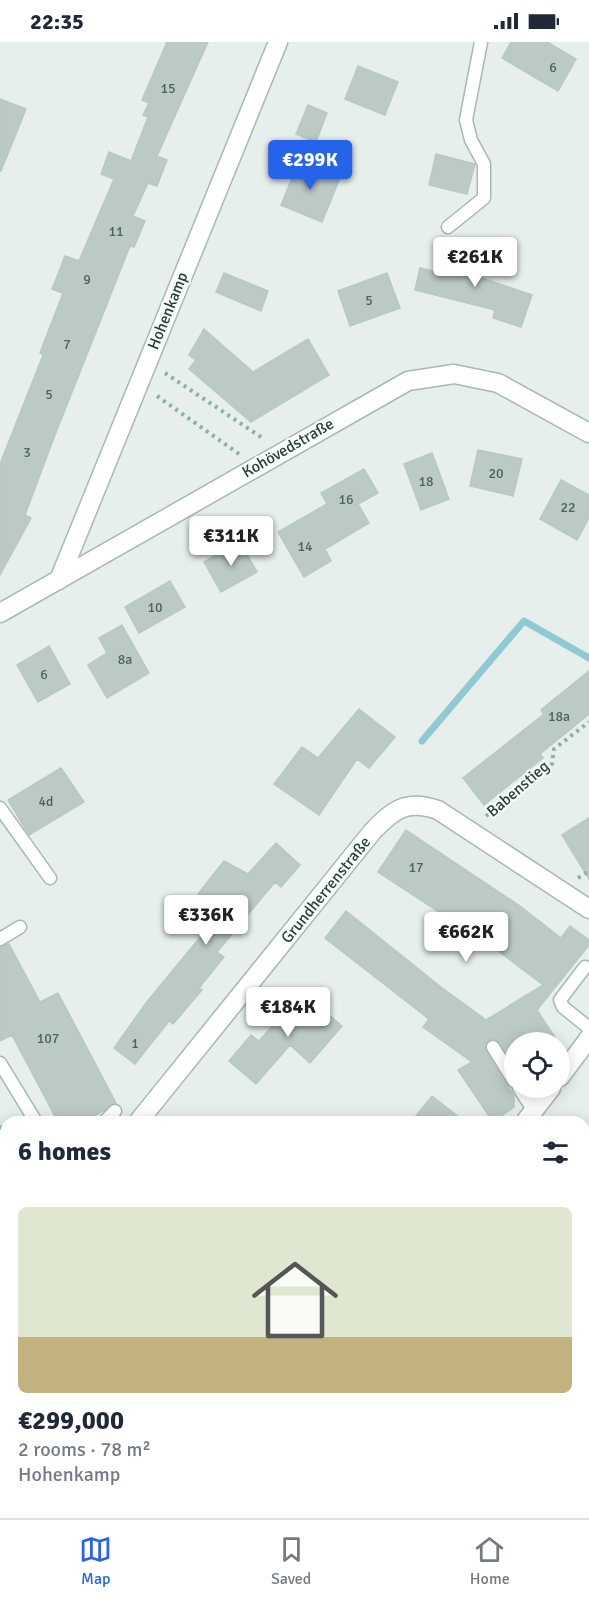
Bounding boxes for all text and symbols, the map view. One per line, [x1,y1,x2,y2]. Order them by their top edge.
text: 22:35 [30,8,84,35]
house number: 6 [549,59,557,76]
house number: 15 [160,80,176,97]
pin: €299K [268,140,352,191]
text: €299K [282,147,338,172]
house number: 11 [108,223,124,240]
pin: €261K [433,237,517,288]
text: €261K [447,244,503,269]
street label: Hohenkamp [143,269,193,353]
house number: 9 [83,271,91,288]
house number: 5 [365,292,373,309]
house number: 7 [63,336,71,353]
house number: 5 [45,386,53,403]
street label: Kohövedstraße [239,414,337,482]
house number: 3 [23,444,31,461]
house number: 20 [488,465,504,482]
house number: 18 [418,473,434,490]
house number: 16 [338,491,354,508]
house number: 22 [560,499,576,516]
pin: €311K [189,516,273,567]
text: €311K [203,523,259,548]
house number: 14 [297,538,313,555]
house number: 10 [147,599,163,616]
house number: 8a [118,651,132,668]
house number: 6 [40,666,48,683]
house number: 18a [548,708,570,725]
street label: Babenstieg [483,756,553,822]
house number: 4d [39,793,53,810]
street label: Grundherrenstraße [277,833,375,947]
house number: 17 [408,859,424,876]
pin: €336K [164,895,248,946]
text: €336K [178,902,234,927]
pin: €662K [424,912,508,963]
text: €662K [438,919,494,944]
pin: €184K [246,987,330,1038]
text: €184K [260,994,316,1019]
house number: 107 [37,1030,59,1047]
map controls [504,1032,570,1098]
button: locate [504,1032,570,1098]
house number: 1 [131,1035,139,1052]
text: 6 homes [18,1136,111,1168]
icon: filters [539,1136,572,1169]
icon: home [241,1246,349,1354]
text: €299,000 [18,1405,124,1437]
text: 2 rooms · 78 m² [18,1437,151,1462]
text: Hohenkamp [18,1462,120,1487]
tab: Map [79,1533,112,1589]
tab: Saved [271,1533,311,1589]
tab: Home [470,1533,510,1589]

